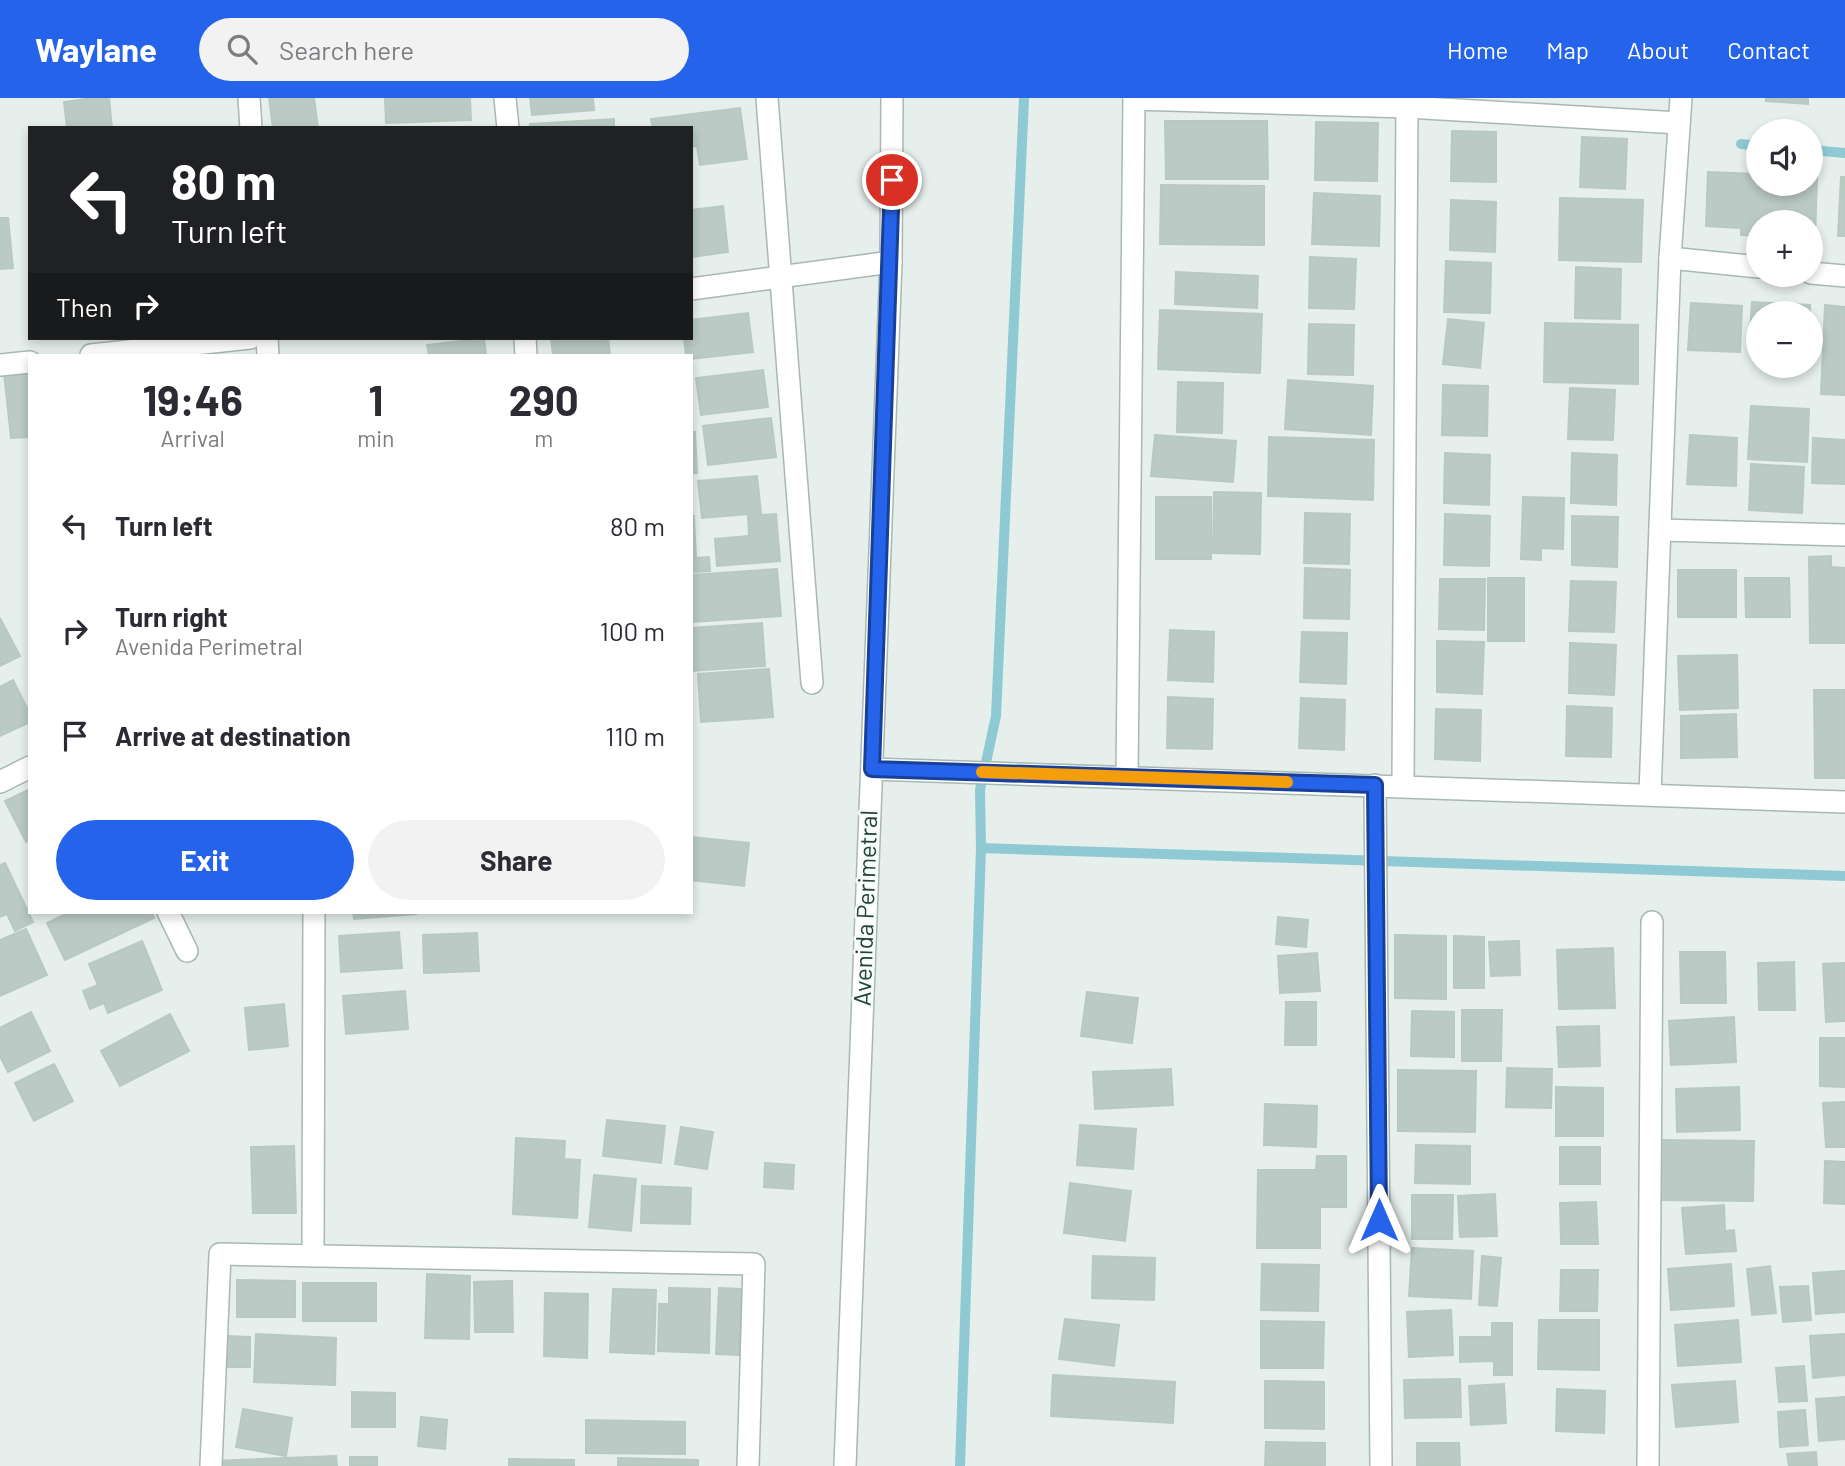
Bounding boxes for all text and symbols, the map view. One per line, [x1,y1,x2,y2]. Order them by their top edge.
search box [199,18,689,81]
text: Waylane [35,29,157,69]
icon: search [223,30,261,68]
text: Search here [279,34,414,65]
text: Home [1447,35,1508,64]
text: Map [1546,35,1589,64]
text: About [1627,35,1689,64]
text: Contact [1727,35,1810,64]
map controls [1746,119,1823,378]
button: sound [1746,119,1823,196]
pin [862,150,922,210]
text: 80 m [171,151,276,210]
icon: left [56,154,147,245]
icon: arrive [873,161,911,199]
button: + [1746,210,1823,287]
text: Turn left [171,211,288,249]
icon: right [127,287,165,325]
text: Then [56,291,113,322]
button: − [1746,301,1823,378]
text: 19:46 [142,374,243,424]
text: 1 [368,374,383,424]
text: 290 [509,374,579,424]
text: Arrival [160,424,225,452]
text: min [357,424,394,452]
text: m [534,424,553,452]
icon: left [56,507,94,545]
text: Turn left [115,510,213,541]
text: 80 m [610,510,665,541]
text: Turn right [115,601,228,632]
icon: right [56,612,94,650]
text: 100 m [600,615,665,646]
text: Avenida Perimetral [115,632,303,660]
icon: arrive [56,717,94,755]
text: Arrive at destination [115,720,351,751]
text: 110 m [605,720,665,751]
street label: Avenida Perimetral [847,810,882,1006]
button: Exit [56,820,354,900]
button: Share [368,820,665,900]
position arrow [1342,1183,1416,1257]

